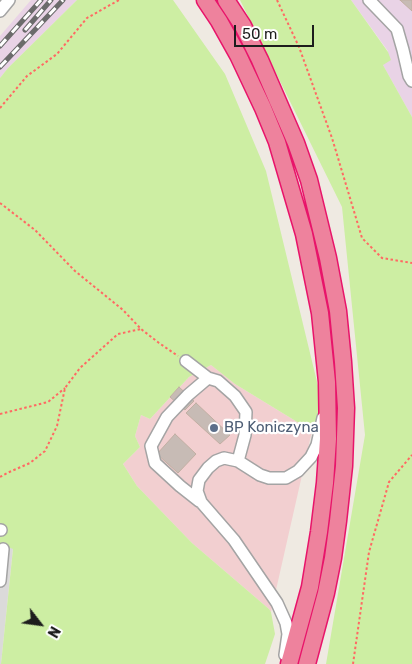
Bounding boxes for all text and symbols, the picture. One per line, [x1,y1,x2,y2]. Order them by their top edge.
scale bar [237,15,317,47]
text: 50 m [242,25,277,43]
place label: BP Koniczyna [224,419,319,437]
marker: BP Koniczyna [208,422,220,434]
north arrow [15,599,65,649]
text: N [44,623,63,640]

